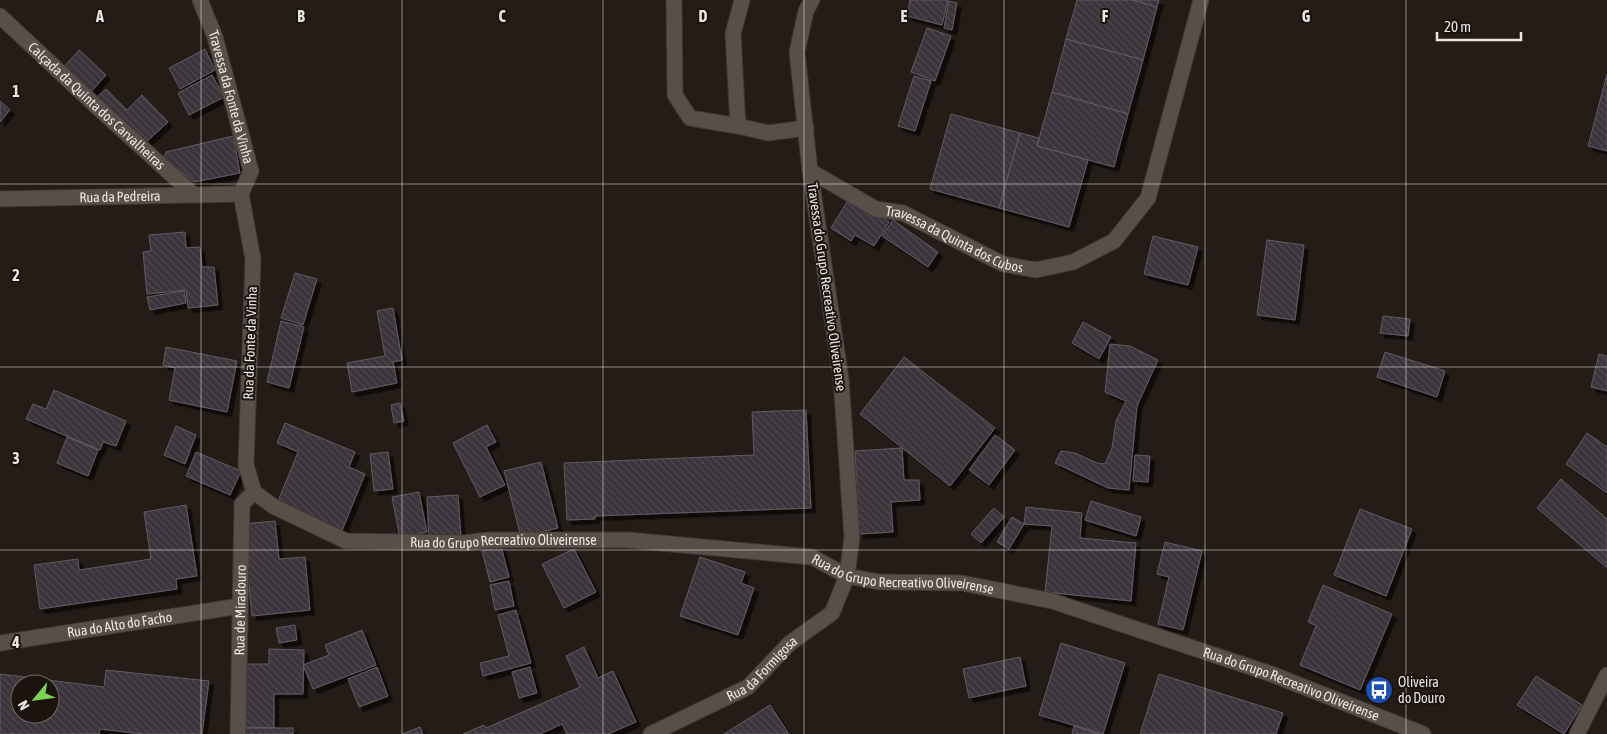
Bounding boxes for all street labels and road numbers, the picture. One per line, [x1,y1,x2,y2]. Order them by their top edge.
street label: Travessa da Fonte da Vinha [205,28,257,165]
street label: Calçada da Quinta dos Carvalheiras [25,39,169,173]
street label: Travessa do Grupo Recreativo Oliveirense [804,182,850,392]
street label: Rua da Pedreira [79,188,161,205]
street label: Travessa da Quinta dos Cubos [885,203,1024,276]
street label: Rua da Fonte da Vinha [240,286,260,400]
street label: Rua do Grupo Recreativo Oliveirense [410,532,597,551]
street label: Rua do Grupo Recreativo Oliveirense [809,550,995,597]
street label: Rua de Miradouro [231,564,249,656]
street label: Rua do Alto do Facho [66,609,173,641]
street label: Rua da Formigosa [724,633,800,704]
street label: Rua do Grupo Recreativo Oliveirense [1201,644,1382,724]

